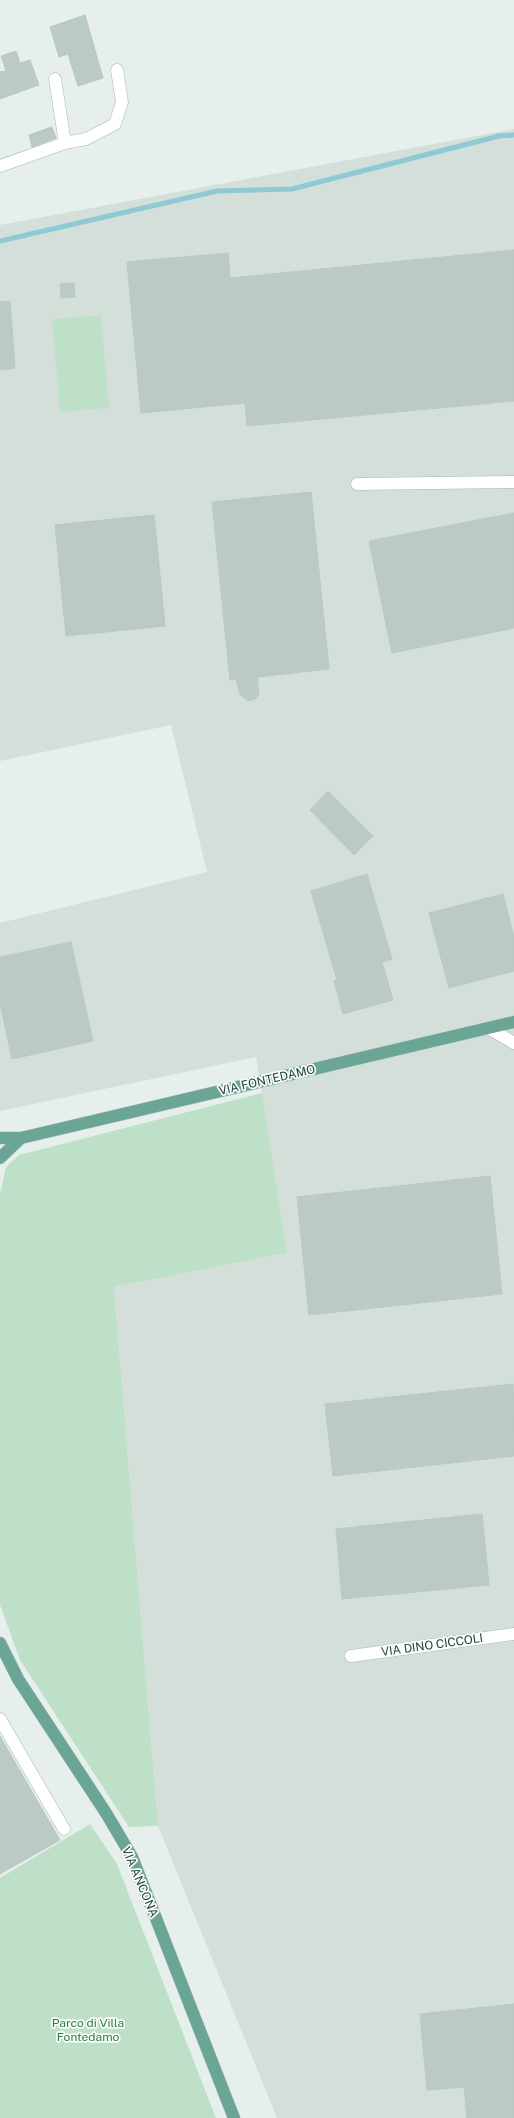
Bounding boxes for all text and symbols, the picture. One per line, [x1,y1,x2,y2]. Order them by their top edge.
street label: VIA FONTEDAMO [217,1062,317,1098]
street label: VIA DINO CICCOLI [380,1631,484,1659]
street label: VIA ANCONA [119,1845,161,1920]
park label: Parco di Villa Fontedamo [52,2016,124,2044]

